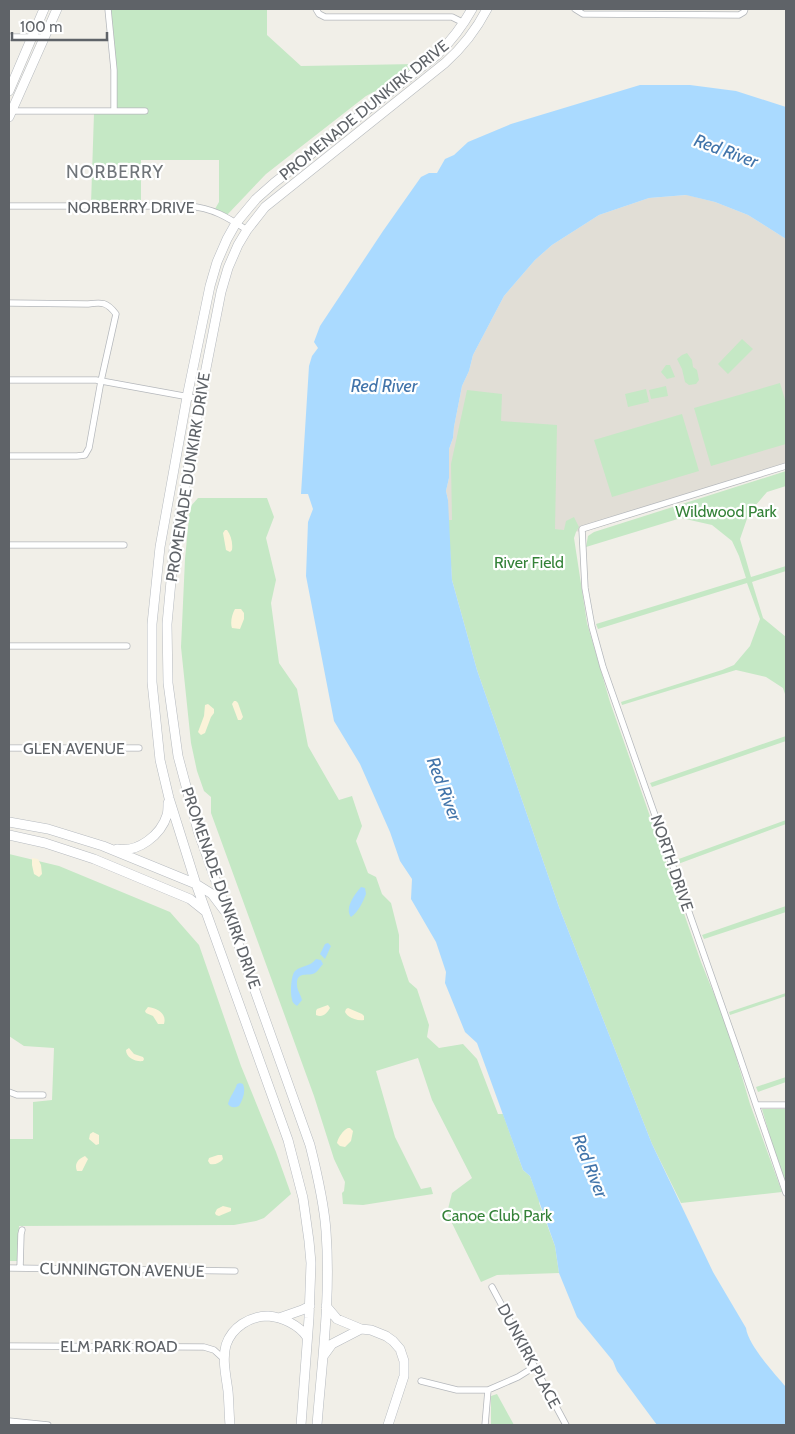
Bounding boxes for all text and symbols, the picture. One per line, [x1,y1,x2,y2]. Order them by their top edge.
scale bar [12,10,108,42]
text: 100 m [20,18,62,36]
street label: PROMENADE DUNKIRK DRIVE [276,36,452,184]
water label: Red River [691,129,762,173]
district label: NORBERRY [66,161,164,183]
street label: NORBERRY DRIVE [67,198,195,217]
street label: PROMENADE DUNKIRK DRIVE [162,371,214,583]
water label: Red River [351,375,419,397]
park label: Wildwood Park [675,502,778,521]
park label: River Field [494,553,564,572]
street label: GLEN AVENUE [23,739,125,758]
water label: Red River [422,754,467,825]
street label: PROMENADE DUNKIRK DRIVE [178,785,265,991]
street label: NORTH DRIVE [647,812,697,914]
water label: Red River [567,1131,613,1202]
park label: Canoe Club Park [442,1206,553,1225]
street label: CUNNINGTON AVENUE [39,1259,205,1281]
street label: DUNKIRK PLACE [494,1301,565,1412]
street label: ELM PARK ROAD [60,1337,178,1356]

